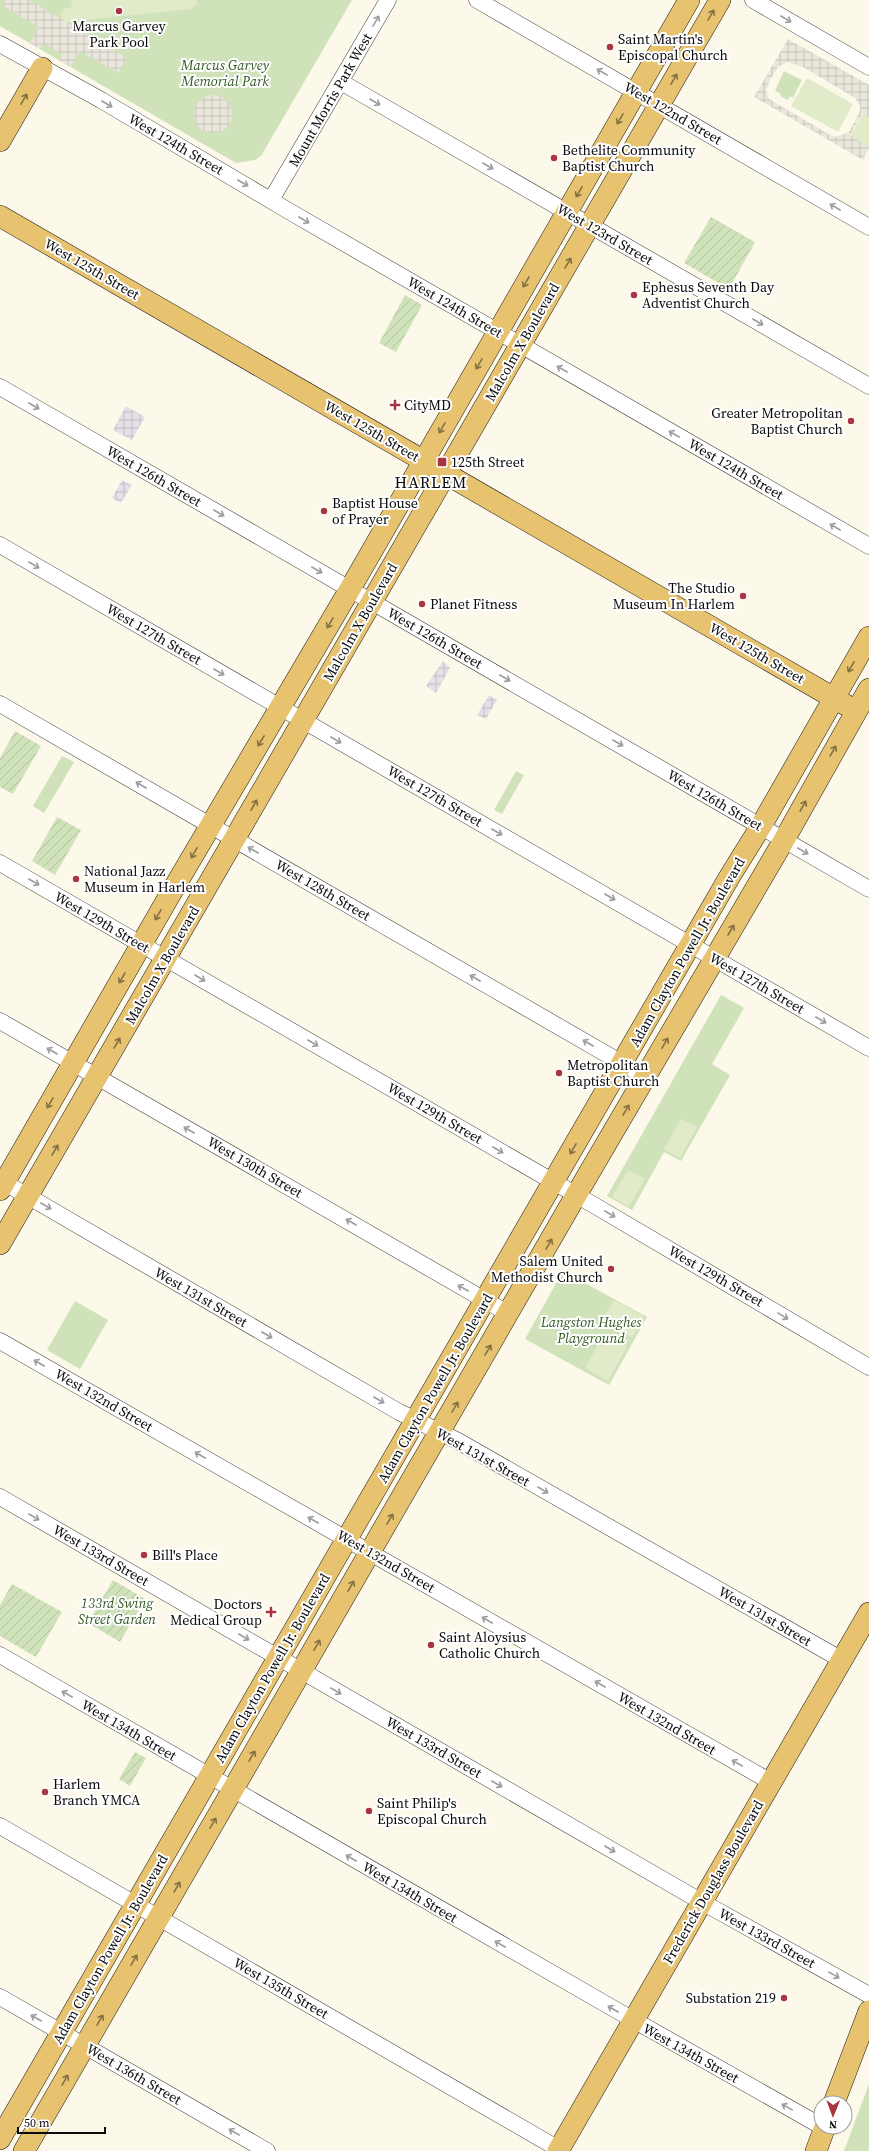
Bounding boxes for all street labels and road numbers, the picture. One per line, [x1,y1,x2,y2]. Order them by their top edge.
street label: Mount Morris Park West [283,29,377,171]
street label: West 122nd Street [620,77,726,149]
street label: West 124th Street [125,109,228,180]
street label: West 123rd Street [553,198,657,270]
street label: West 125th Street [41,234,144,305]
street label: West 124th Street [404,272,507,343]
street label: Malcolm X Boulevard [480,279,564,405]
street label: West 125th Street [321,396,424,467]
street label: West 124th Street [685,434,788,505]
street label: West 126th Street [103,441,206,512]
street label: Malcolm X Boulevard [318,559,402,685]
street label: West 127th Street [103,599,206,670]
street label: West 126th Street [384,603,487,674]
street label: West 125th Street [706,618,809,689]
street label: West 127th Street [384,761,487,832]
street label: West 126th Street [664,765,767,836]
street label: Adam Clayton Powell Jr. Boulevard [624,854,750,1050]
street label: West 128th Street [272,855,375,926]
street label: West 129th Street [51,887,154,958]
street label: Malcolm X Boulevard [120,902,204,1028]
street label: West 127th Street [706,948,809,1019]
street label: West 129th Street [384,1078,487,1149]
street label: West 130th Street [204,1132,307,1203]
street label: West 129th Street [665,1241,768,1312]
street label: West 131st Street [151,1262,252,1332]
street label: Adam Clayton Powell Jr. Boulevard [372,1290,498,1486]
street label: West 132nd Street [51,1364,157,1436]
street label: West 131st Street [432,1423,534,1491]
street label: West 133rd Street [49,1519,153,1591]
street label: West 132nd Street [333,1525,439,1597]
street label: Adam Clayton Powell Jr. Boulevard [209,1570,335,1766]
street label: West 131st Street [715,1581,816,1651]
street label: West 132nd Street [614,1687,720,1759]
street label: West 134th Street [78,1695,181,1766]
street label: West 133rd Street [382,1711,486,1783]
street label: Frederick Douglass Boulevard [658,1796,768,1968]
street label: Adam Clayton Powell Jr. Boulevard [47,1851,173,2047]
street label: West 134th Street [359,1857,462,1928]
street label: West 133rd Street [715,1903,819,1973]
street label: West 135th Street [230,1953,333,2024]
street label: West 134th Street [639,2018,743,2088]
street label: West 136th Street [83,2039,186,2110]

